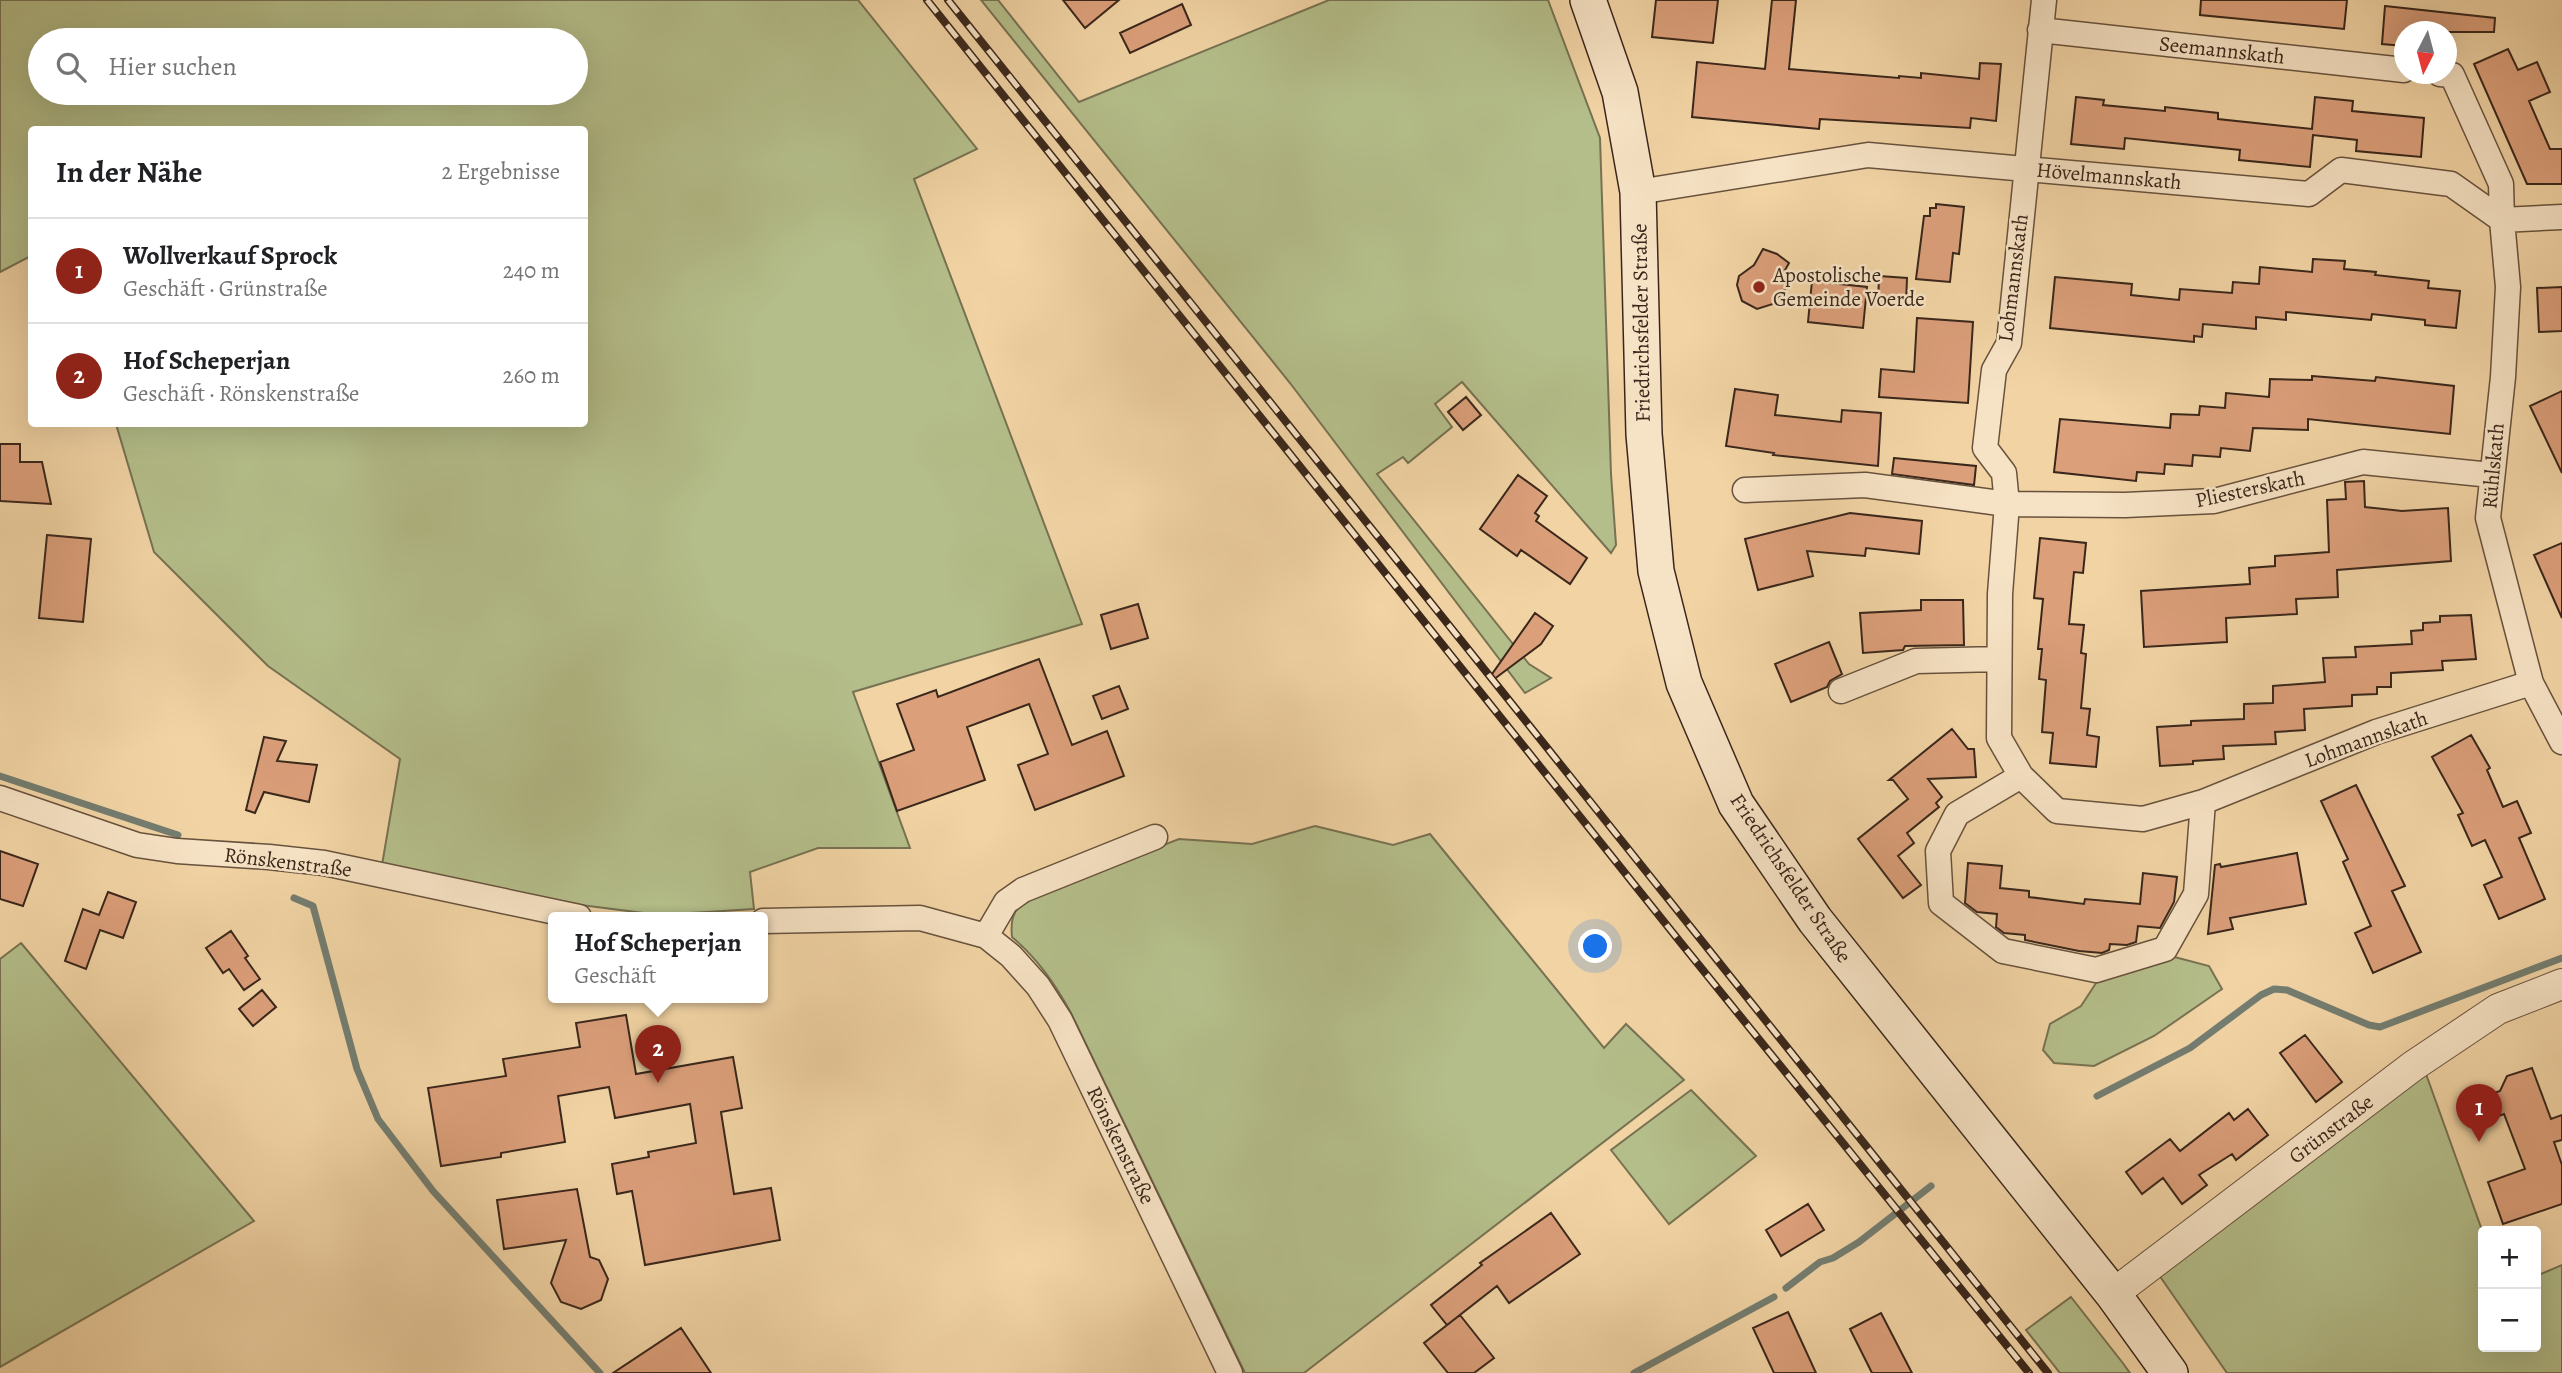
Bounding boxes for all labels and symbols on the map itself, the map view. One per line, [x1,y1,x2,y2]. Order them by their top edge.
north arrow [2394,21,2457,84]
street label: Seemannskath [2158,29,2286,71]
street label: Hövelmannskath [2035,156,2183,196]
street label: Lohmannskath [1991,212,2035,344]
street label: Friedrichsfelder Straße [1625,223,1657,423]
place label: Apostolische Gemeinde Voerde [1772,261,1925,313]
marker: Apostolische Gemeinde Voerde [1751,279,1767,295]
street label: Rühlskath [2475,422,2511,510]
street label: Pliesterskath [2193,464,2307,514]
street label: Lohmannskath [2301,704,2431,774]
street label: Friedrichsfelder Straße [1724,788,1858,968]
street label: Rönskenstraße [223,840,353,884]
your location [1578,929,1612,963]
pin: 2 [635,1025,681,1083]
street label: Rönskenstraße [1080,1081,1162,1209]
pin: 1 [2456,1084,2502,1142]
street label: Grünstraße [2283,1088,2379,1170]

